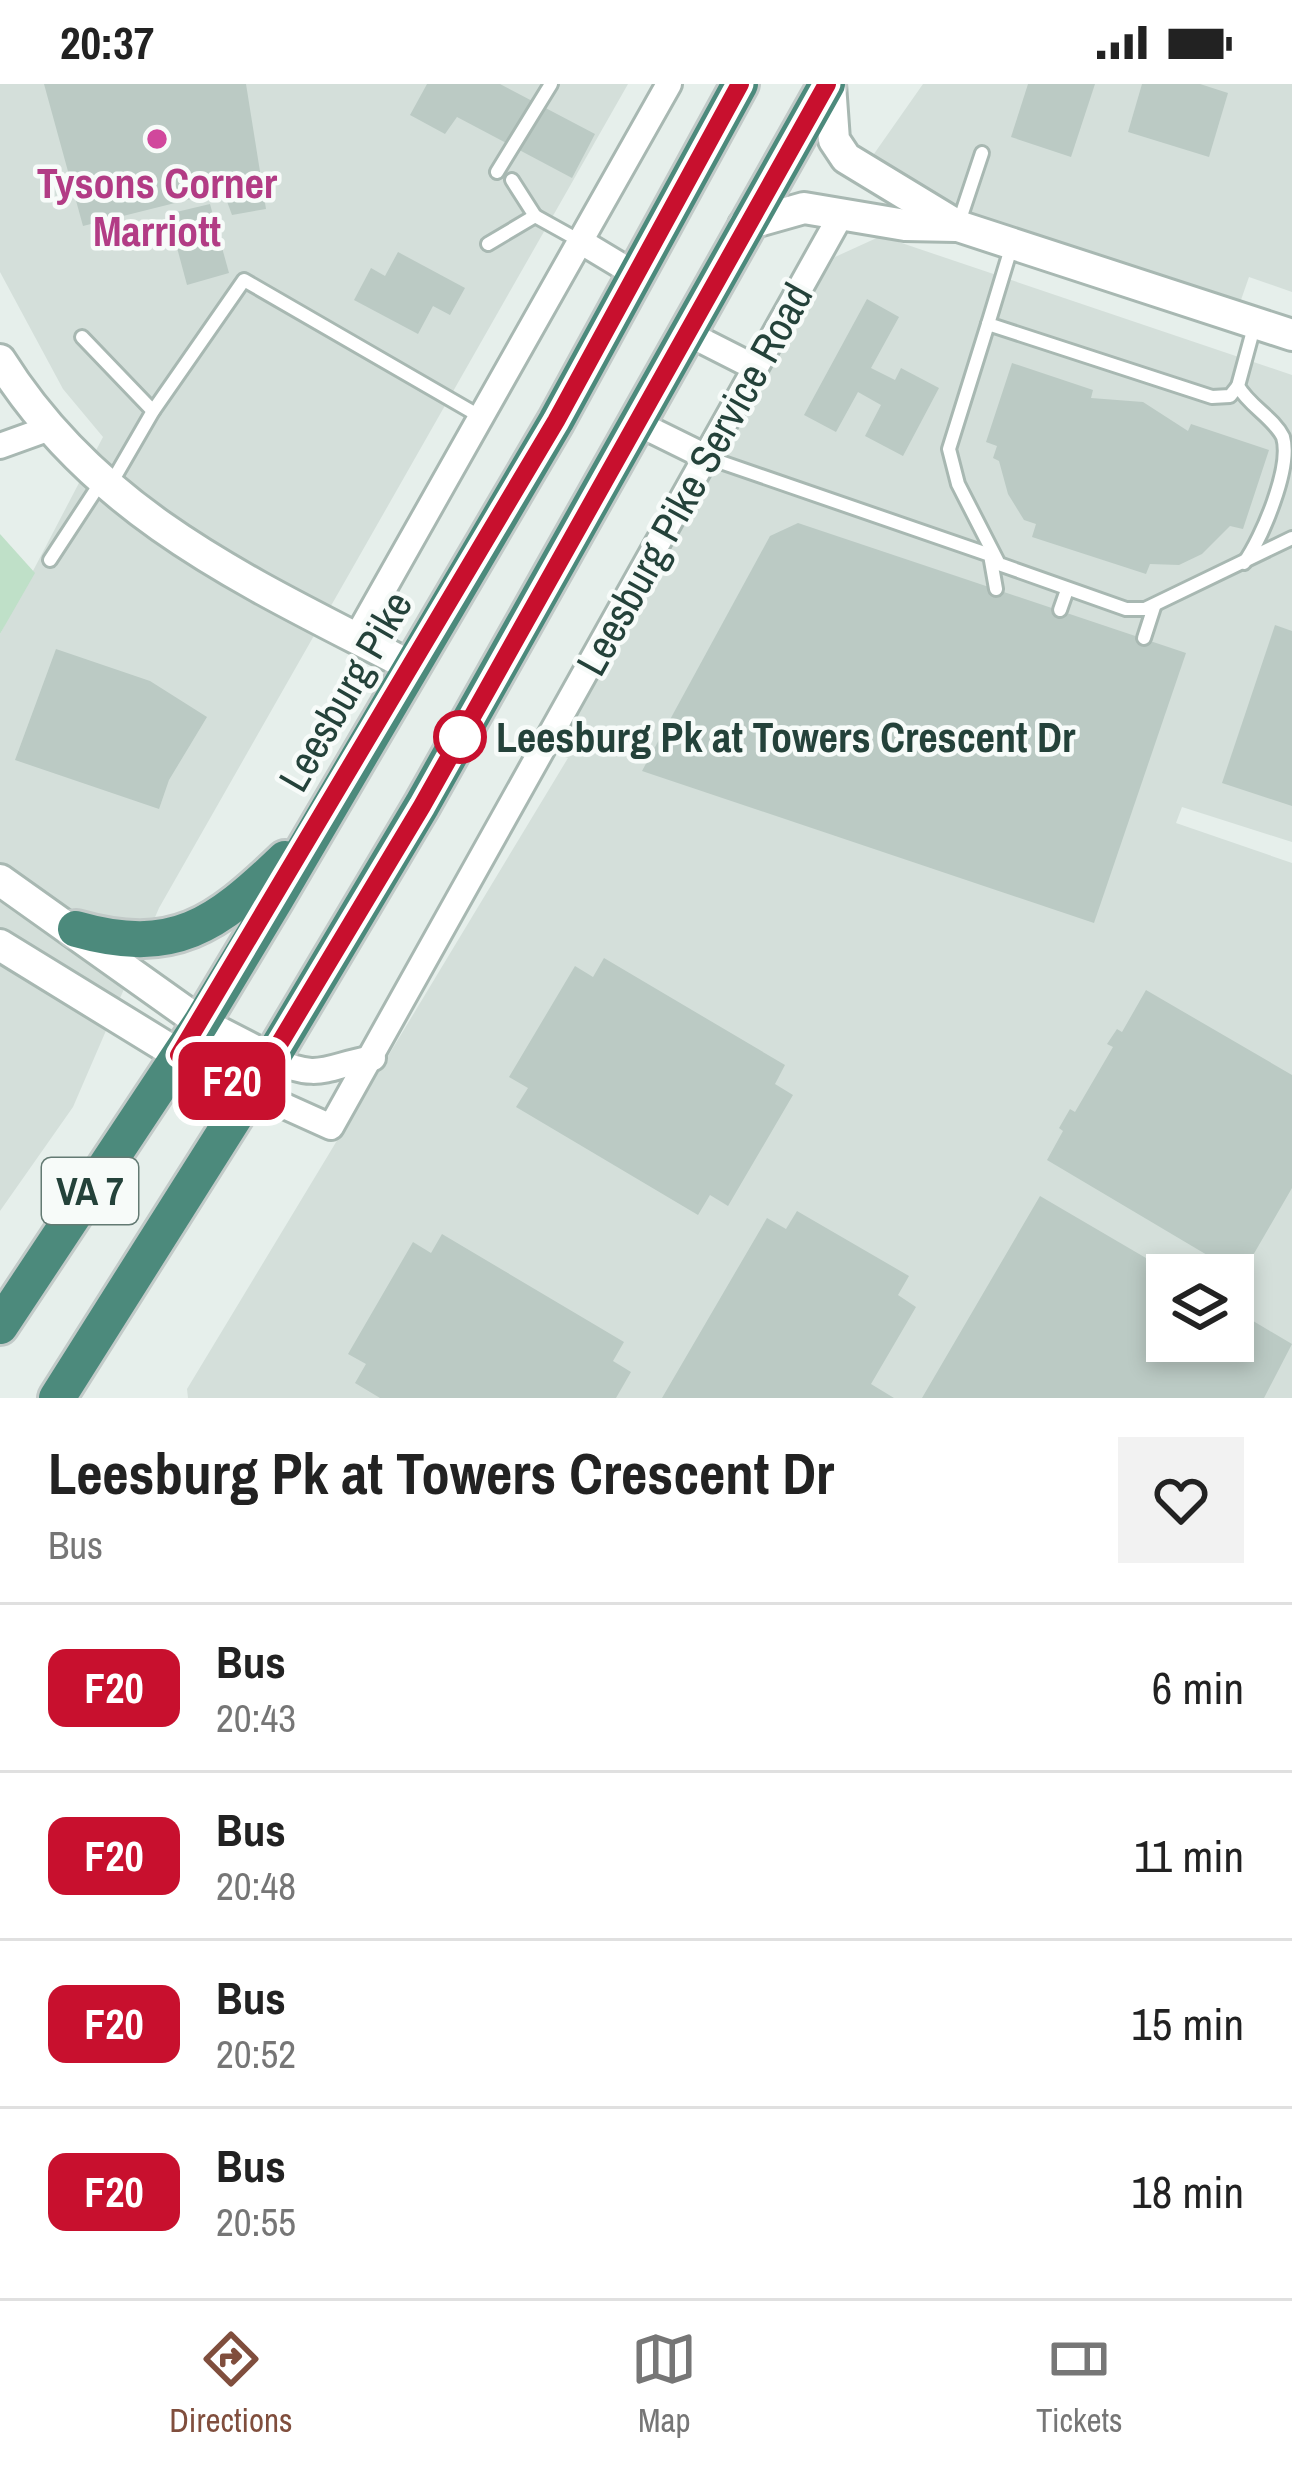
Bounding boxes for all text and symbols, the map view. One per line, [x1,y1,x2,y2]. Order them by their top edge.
text: 20:37 [60,12,154,73]
marker: Tysons Corner Marriott [144,126,170,152]
place label: Tysons Corner Marriott [37,155,278,259]
street label: Leesburg Pike Service Road [563,273,825,685]
street label: Leesburg Pike [265,581,425,801]
place label: Leesburg Pk at Towers Crescent Dr [496,709,1076,765]
marker: Leesburg Pk at Towers Crescent Dr [435,712,485,762]
line badge: F20 [163,1042,301,1120]
text: F20 [202,1053,262,1109]
road number: VA 7 [42,1158,138,1224]
map controls [1146,1254,1254,1362]
button: layers [1146,1254,1254,1362]
text: Leesburg Pk at Towers Crescent Dr [48,1435,834,1512]
button: heart [1118,1437,1244,1563]
text: Bus [48,1519,103,1571]
text: Bus [216,1631,286,1692]
text: 6 min [1152,1657,1244,1718]
text: F20 [84,1660,144,1716]
text: 20:43 [216,1692,296,1744]
text: Bus [216,1799,286,1860]
text: 11 min [1134,1825,1244,1886]
text: F20 [84,1828,144,1884]
text: 20:48 [216,1860,296,1912]
text: Bus [216,1967,286,2028]
text: 15 min [1131,1993,1244,2054]
text: F20 [84,1996,144,2052]
text: 20:52 [216,2028,296,2080]
text: Bus [216,2135,286,2196]
text: 18 min [1131,2161,1244,2222]
text: F20 [84,2164,144,2220]
text: 20:55 [216,2196,296,2248]
tab: Directions [169,2326,293,2442]
tab: Map [631,2326,697,2442]
tab: Tickets [1036,2326,1123,2442]

